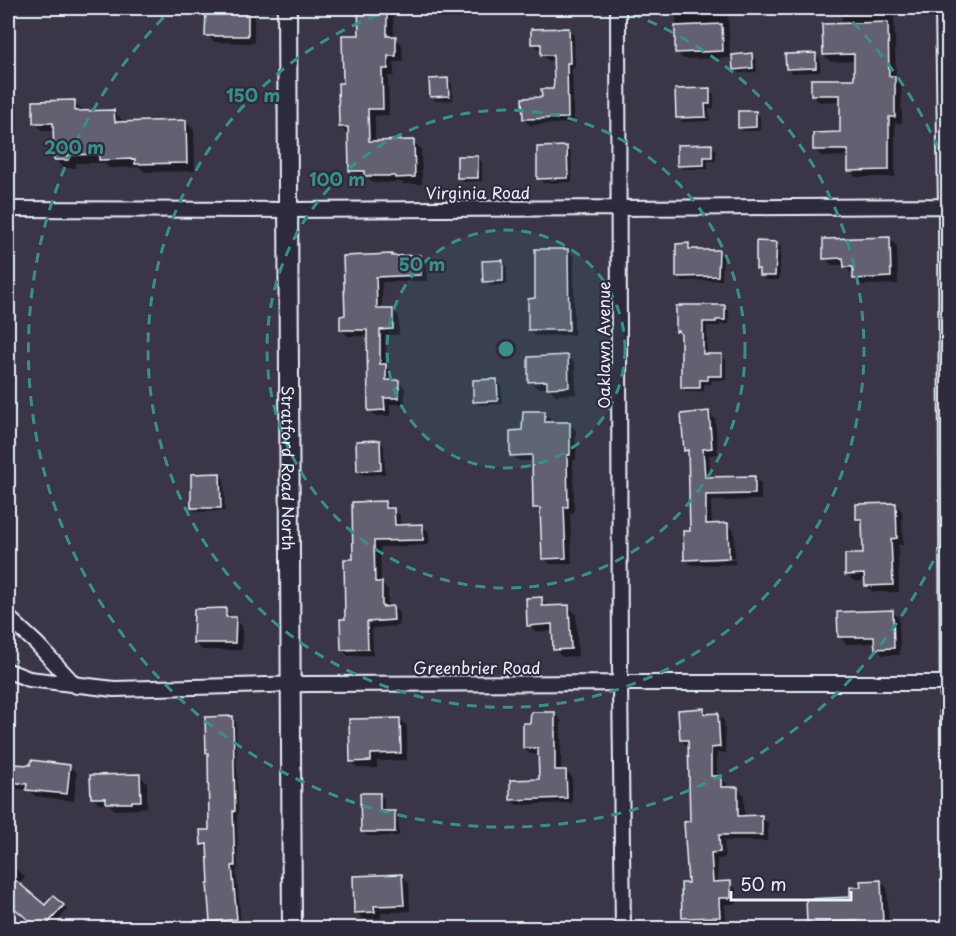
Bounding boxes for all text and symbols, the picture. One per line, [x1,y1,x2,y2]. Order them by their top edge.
text: 150 m [226,81,280,108]
text: 200 m [44,133,104,160]
text: 100 m [309,165,365,192]
street label: Virginia Road [426,180,530,204]
text: 50 m [399,250,445,277]
street label: Oaklawn Avenue [591,281,615,409]
centre of rings [496,339,516,359]
street label: Stratford Road North [276,385,301,551]
street label: Greenbrier Road [413,655,541,679]
scale bar [731,864,851,902]
text: 50 m [740,870,787,897]

